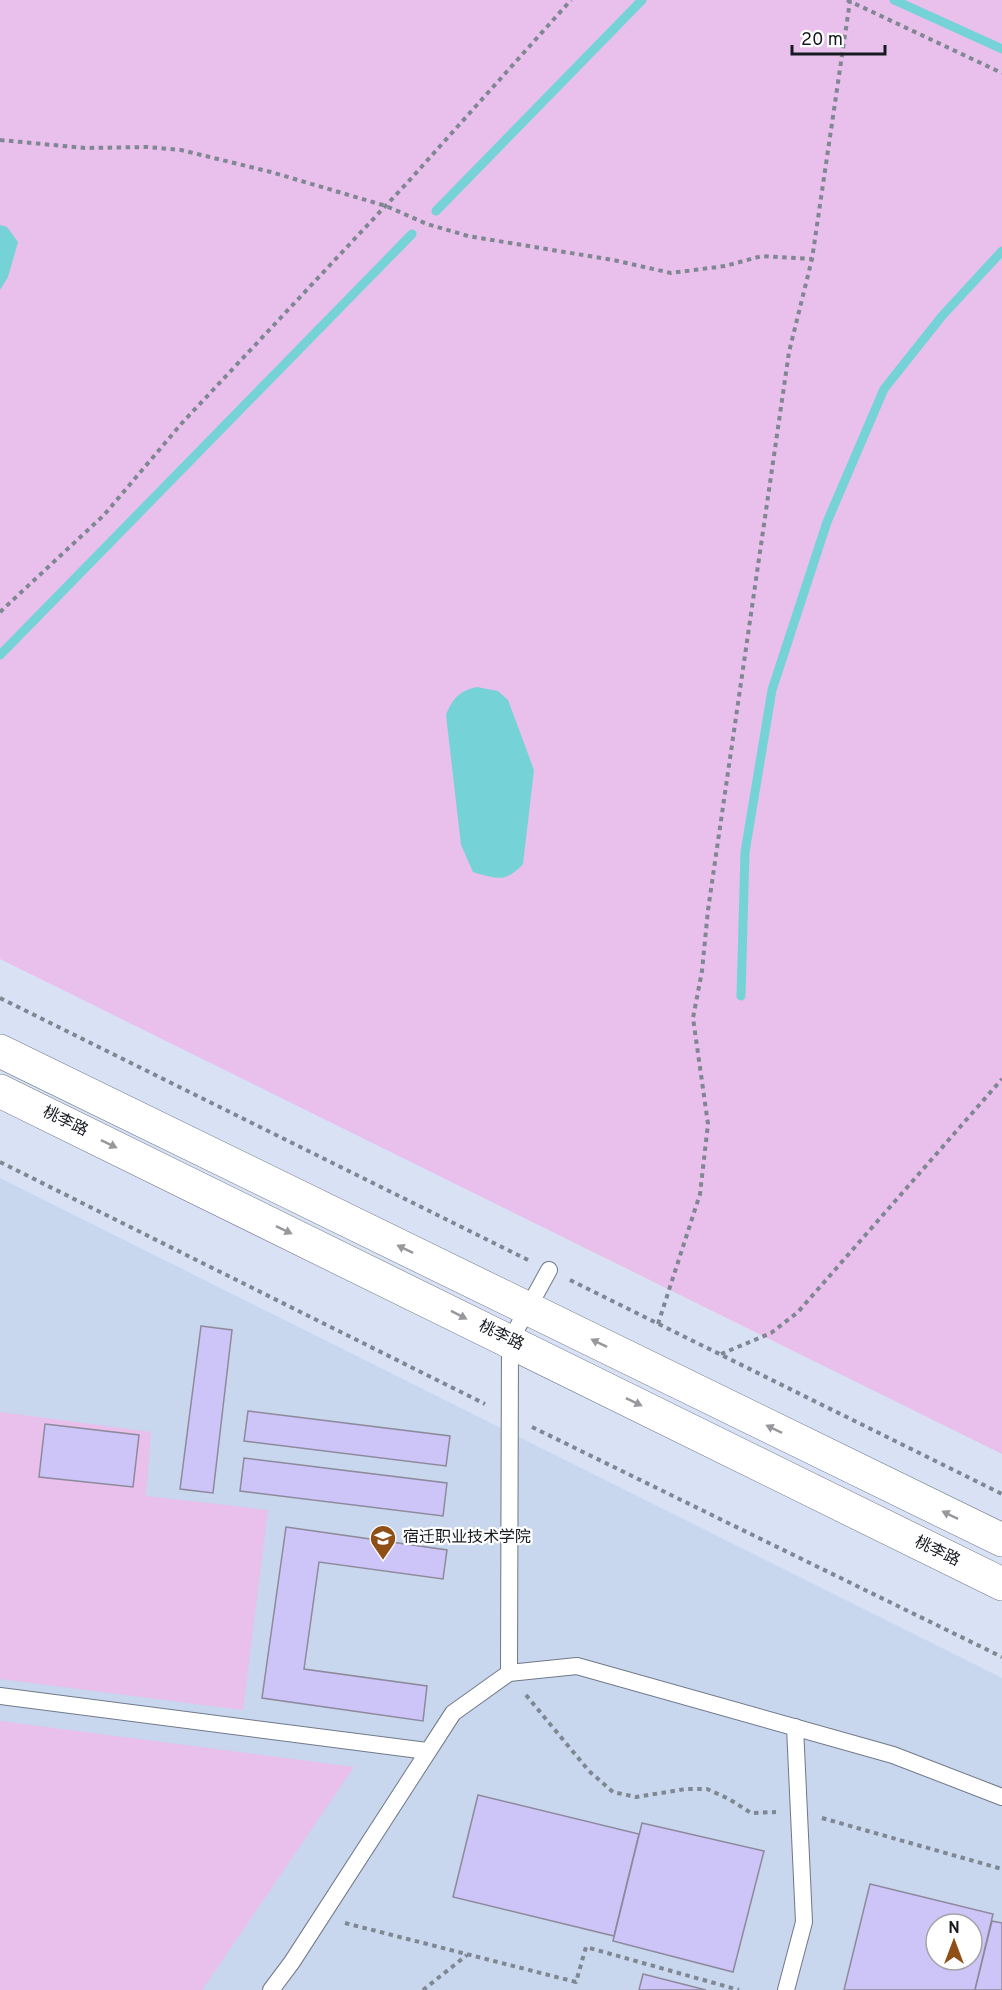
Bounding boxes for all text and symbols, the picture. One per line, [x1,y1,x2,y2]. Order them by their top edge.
scale bar [792,18,885,56]
text: 20 m [801,29,843,52]
street label: 桃李路 [39,1102,91,1142]
one-way arrow [101,1139,118,1149]
one-way arrow [276,1225,293,1234]
one-way arrow [396,1244,414,1254]
one-way arrow [451,1311,468,1320]
street label: 桃李路 [475,1316,527,1356]
one-way arrow [591,1339,608,1348]
one-way arrow [626,1397,643,1407]
one-way arrow [766,1424,783,1433]
one-way arrow [941,1510,958,1519]
school or university icon: 宿迁职业技术学院 [368,1523,398,1561]
place label: 宿迁职业技术学院 [403,1528,531,1548]
street label: 桃李路 [911,1532,963,1572]
north arrow [924,1912,984,1972]
text: N [948,1919,960,1939]

